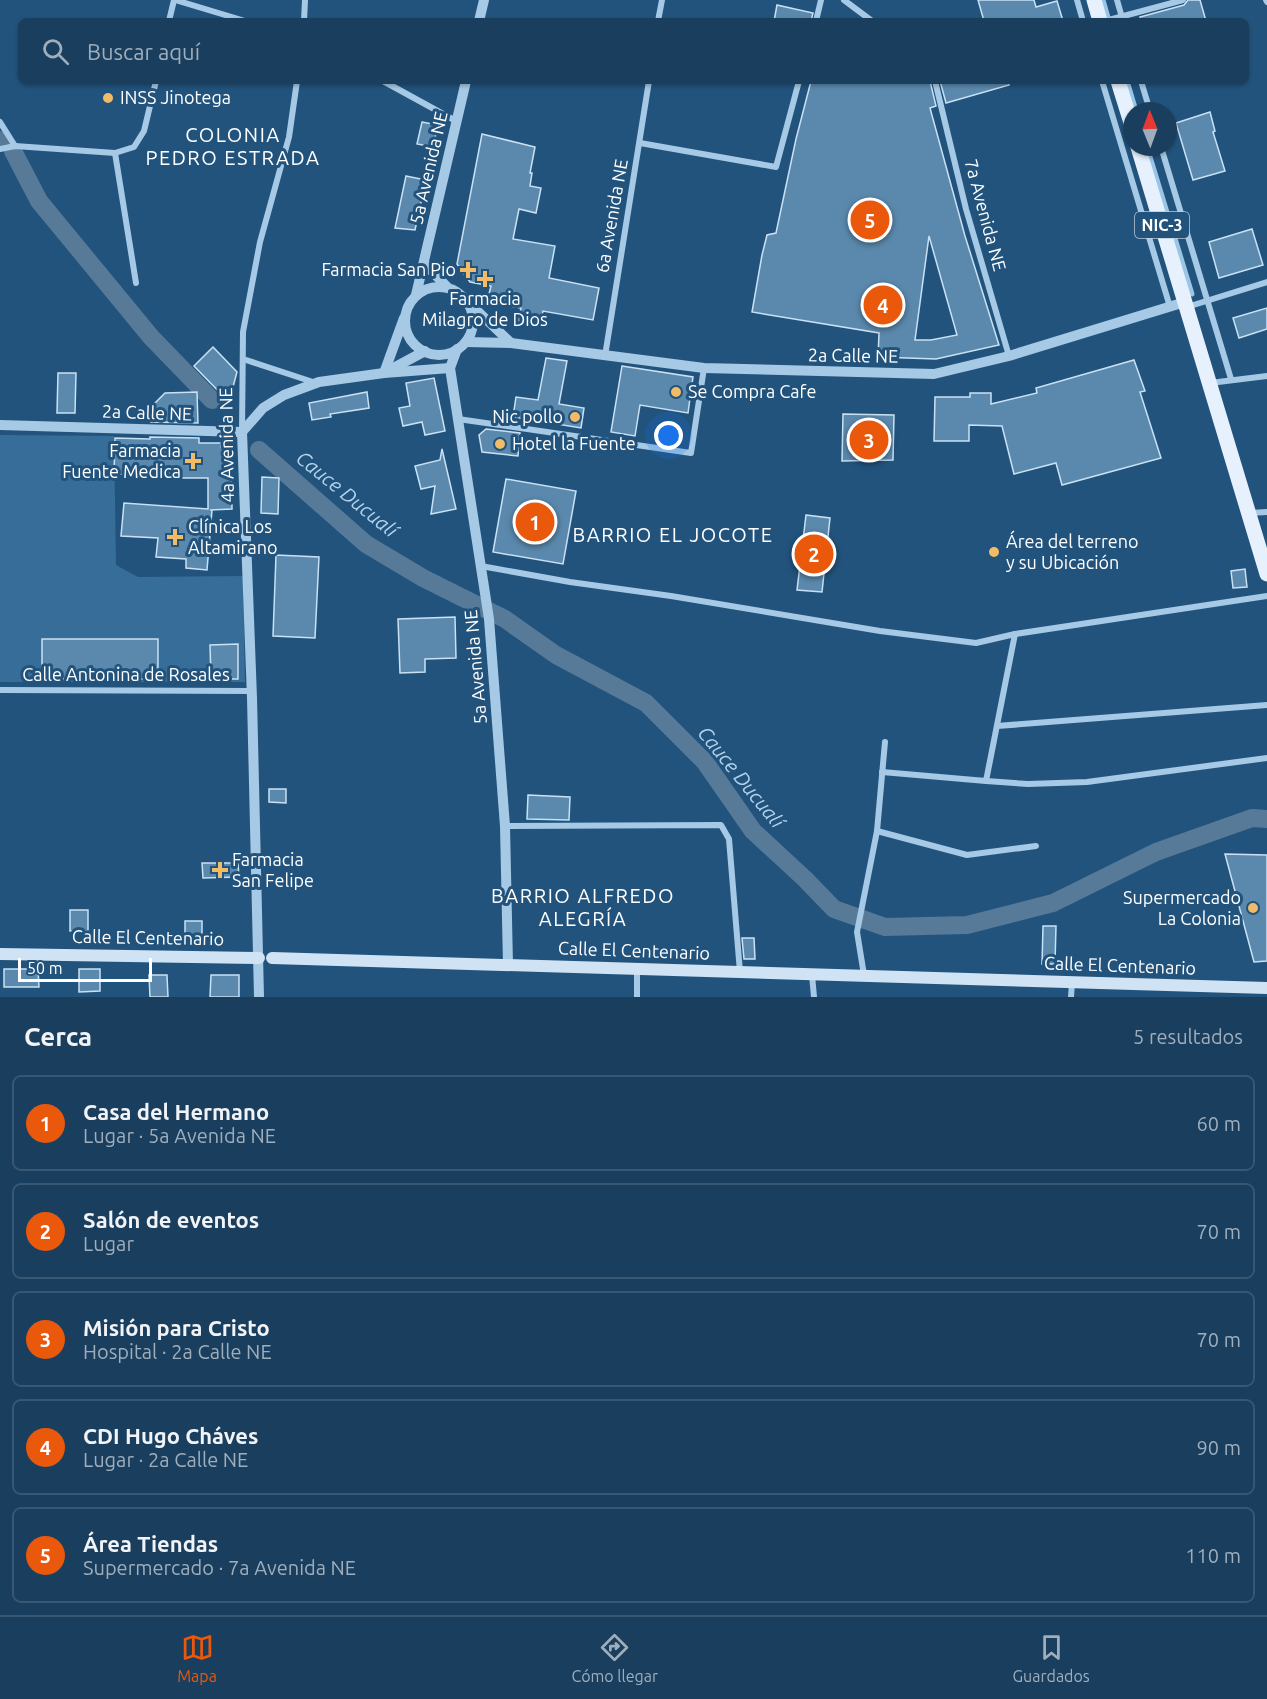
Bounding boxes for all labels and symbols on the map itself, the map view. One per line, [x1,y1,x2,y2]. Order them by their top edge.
place label: INSS Jinotega [120,87,231,107]
marker: INSS Jinotega [101,91,115,105]
north arrow [1123,102,1177,156]
street label: 5a Avenida NE [405,109,451,226]
district label: COLONIA PEDRO ESTRADA [145,123,321,169]
street label: 6a Avenida NE [591,157,631,274]
street label: 7a Avenida NE [961,157,1011,273]
pin: 5 [850,198,890,242]
road number: NIC-3 [1135,212,1189,238]
place label: Farmacia San Pio [321,259,456,279]
marker: Farmacia San Pio [461,263,475,277]
marker: Farmacia Milagro de Dios [478,272,492,286]
pin: 4 [864,282,902,328]
place label: Farmacia Milagro de Dios [422,288,548,329]
street label: 2a Calle NE [808,344,898,366]
place label: Se Compra Cafe [688,381,816,401]
marker: Se Compra Cafe [669,385,683,399]
street label: 4a Avenida NE [215,387,237,503]
street label: 2a Calle NE [102,400,192,424]
place label: Nic pollo [492,406,563,426]
marker: Nic pollo [568,410,582,424]
pin: 3 [850,418,888,462]
your location [654,421,683,450]
place label: Hotel la Fuente [512,433,636,453]
marker: Hotel la Fuente [493,437,507,451]
place label: Farmacia Fuente Medica [62,440,181,481]
water label: Cauce Ducualí [292,446,404,543]
marker: Farmacia Fuente Medica [186,454,200,468]
pin: 1 [516,500,554,544]
place label: Clínica Los Altamirano [188,516,277,557]
district label: BARRIO EL JOCOTE [573,523,773,546]
marker: Clínica Los Altamirano [166,528,184,546]
place label: Área del terreno y su Ubicación [1006,530,1138,572]
pin: 2 [794,532,834,576]
marker: Área del terreno y su Ubicación [987,545,1001,559]
street label: 5a Avenida NE [460,609,490,725]
street label: Calle Antonina de Rosales [22,664,230,684]
water label: Cauce Ducualí [693,721,791,834]
place label: Farmacia San Felipe [232,849,314,890]
marker: Farmacia San Felipe [213,863,227,877]
district label: BARRIO ALFREDO ALEGRÍA [491,884,675,930]
place label: Supermercado La Colonia [1123,887,1241,928]
marker: Supermercado La Colonia [1246,901,1260,915]
street label: Calle El Centenario [72,926,224,948]
street label: Calle El Centenario [558,937,710,963]
street label: Calle El Centenario [1044,952,1196,978]
scale bar [18,955,152,983]

